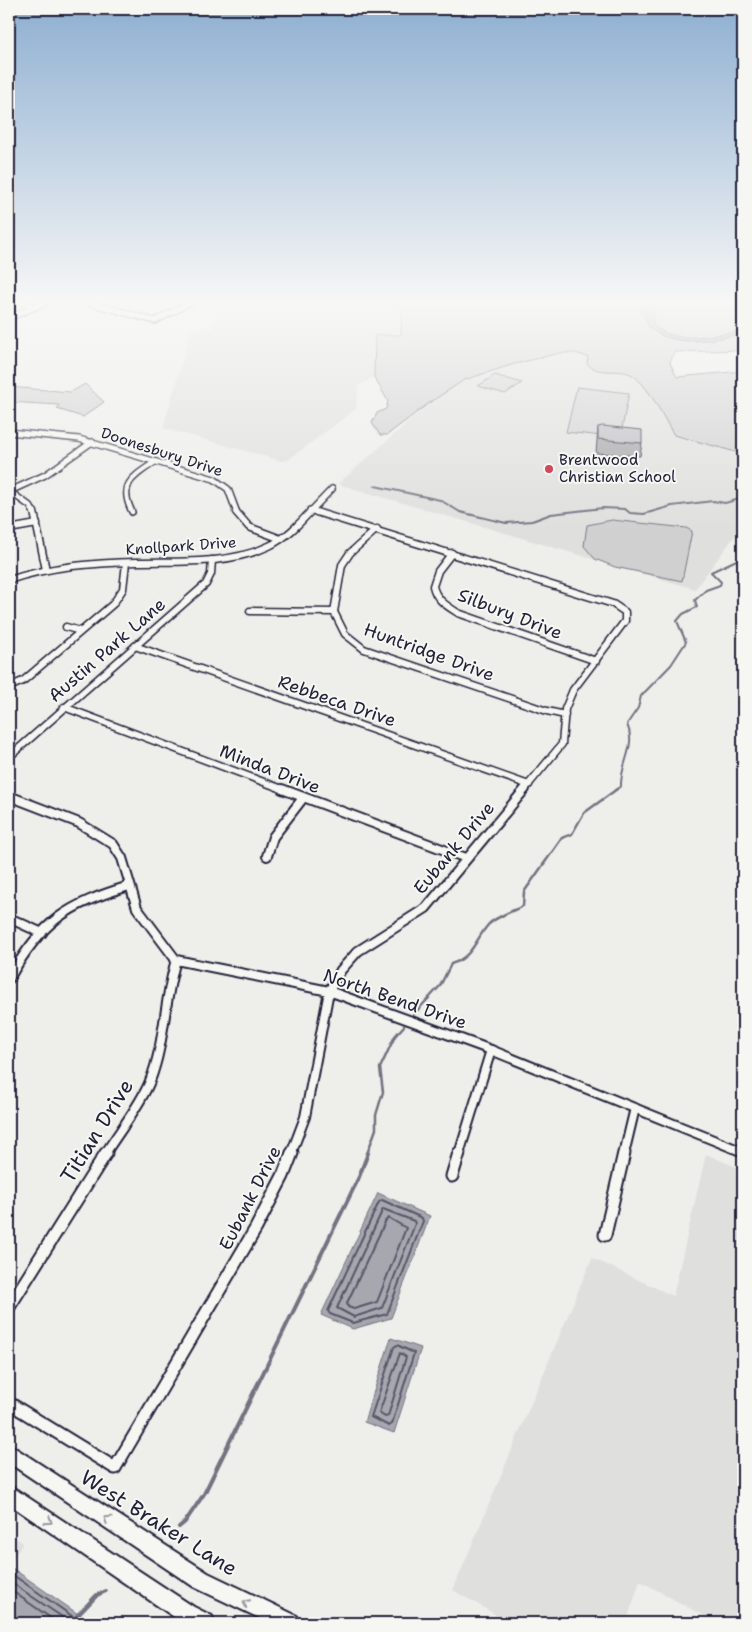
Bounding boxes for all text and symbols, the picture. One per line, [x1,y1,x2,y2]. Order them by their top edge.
street label: Doonesbury Drive [98,423,226,481]
place label: Brentwood Christian School [559,450,676,487]
marker: Brentwood Christian School [543,463,555,475]
street label: Knollpark Drive [125,532,237,560]
street label: Silbury Drive [454,583,566,645]
street label: Austin Park Lane [43,592,171,708]
street label: Huntridge Drive [360,617,498,687]
street label: Rebbeca Drive [275,670,399,732]
street label: Minda Drive [216,739,324,799]
street label: Eubank Drive [408,797,500,899]
street label: North Bend Drive [320,963,470,1035]
street label: Titian Drive [54,1074,140,1188]
street label: Eubank Drive [213,1142,287,1254]
street label: West Braker Lane [75,1463,243,1583]
one-way arrow [43,1515,53,1524]
one-way arrow [104,1516,113,1525]
one-way arrow [242,1599,251,1609]

